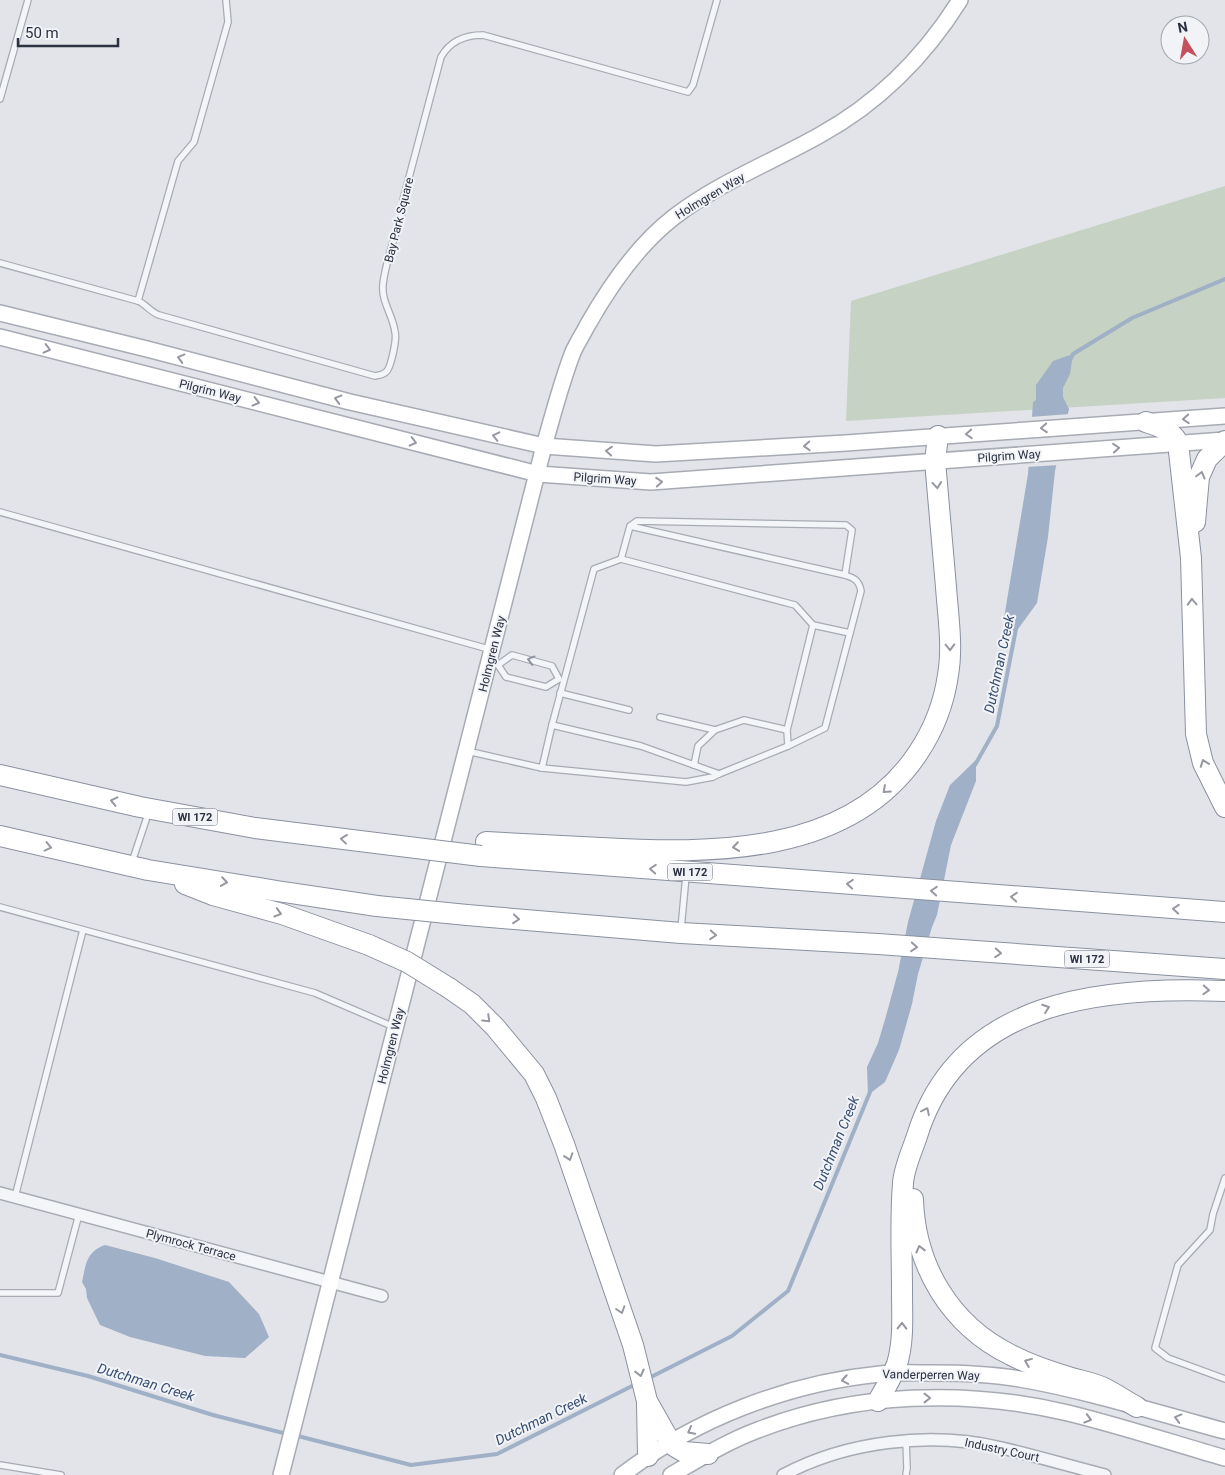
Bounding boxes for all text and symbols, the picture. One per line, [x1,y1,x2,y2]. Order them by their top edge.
scale bar [18,15,118,47]
north arrow [1160,15,1210,65]
text: N [1176,18,1189,36]
text: 50 m [25,24,59,42]
street label: Holmgren Way [673,170,747,222]
street label: Bay Park Square [382,176,416,264]
one-way arrow [43,343,52,354]
one-way arrow [176,353,185,364]
street label: Pilgrim Way [178,377,243,406]
one-way arrow [333,394,342,405]
one-way arrow [251,396,260,407]
one-way arrow [1181,413,1189,424]
one-way arrow [1040,423,1048,434]
one-way arrow [964,428,972,439]
one-way arrow [492,431,501,442]
one-way arrow [409,436,418,447]
one-way arrow [802,440,810,451]
one-way arrow [1112,443,1120,454]
one-way arrow [605,446,613,457]
street label: Pilgrim Way [977,447,1041,465]
street label: Pilgrim Way [573,470,637,488]
one-way arrow [1195,471,1206,480]
one-way arrow [655,476,663,487]
one-way arrow [932,481,943,489]
one-way arrow [1187,597,1197,605]
water label: Dutchman Creek [981,612,1017,715]
street label: Holmgren Way [476,614,508,694]
one-way arrow [945,644,955,651]
one-way arrow [527,656,535,666]
one-way arrow [1200,759,1210,768]
one-way arrow [882,785,891,794]
one-way arrow [110,796,119,807]
road number: WI 172 [172,809,218,826]
one-way arrow [339,834,347,845]
one-way arrow [43,841,52,852]
one-way arrow [732,841,740,852]
one-way arrow [648,863,656,874]
road number: WI 172 [668,864,712,880]
one-way arrow [220,877,228,887]
one-way arrow [845,879,853,890]
one-way arrow [930,885,938,896]
one-way arrow [1010,892,1018,903]
one-way arrow [1172,903,1180,914]
one-way arrow [273,907,281,917]
one-way arrow [512,914,520,925]
one-way arrow [709,929,717,940]
one-way arrow [910,941,918,952]
one-way arrow [995,947,1003,958]
road number: WI 172 [1064,951,1110,968]
one-way arrow [1202,985,1210,996]
one-way arrow [1041,1004,1049,1014]
street label: Holmgren Way [375,1006,407,1086]
one-way arrow [481,1013,490,1022]
water label: Dutchman Creek [810,1092,863,1192]
one-way arrow [920,1107,930,1116]
one-way arrow [563,1152,573,1160]
street label: Plymrock Terrace [144,1226,238,1264]
one-way arrow [915,1244,926,1253]
one-way arrow [615,1306,625,1314]
one-way arrow [897,1322,907,1330]
one-way arrow [1024,1358,1033,1368]
water label: Dutchman Creek [96,1360,197,1405]
street label: Vanderperren Way [882,1367,980,1383]
one-way arrow [634,1369,645,1378]
one-way arrow [840,1374,849,1384]
water label: Dutchman Creek [492,1389,591,1448]
one-way arrow [924,1393,931,1403]
one-way arrow [1083,1413,1092,1424]
one-way arrow [1174,1414,1182,1424]
one-way arrow [688,1425,697,1435]
street label: Industry Court [963,1435,1041,1465]

